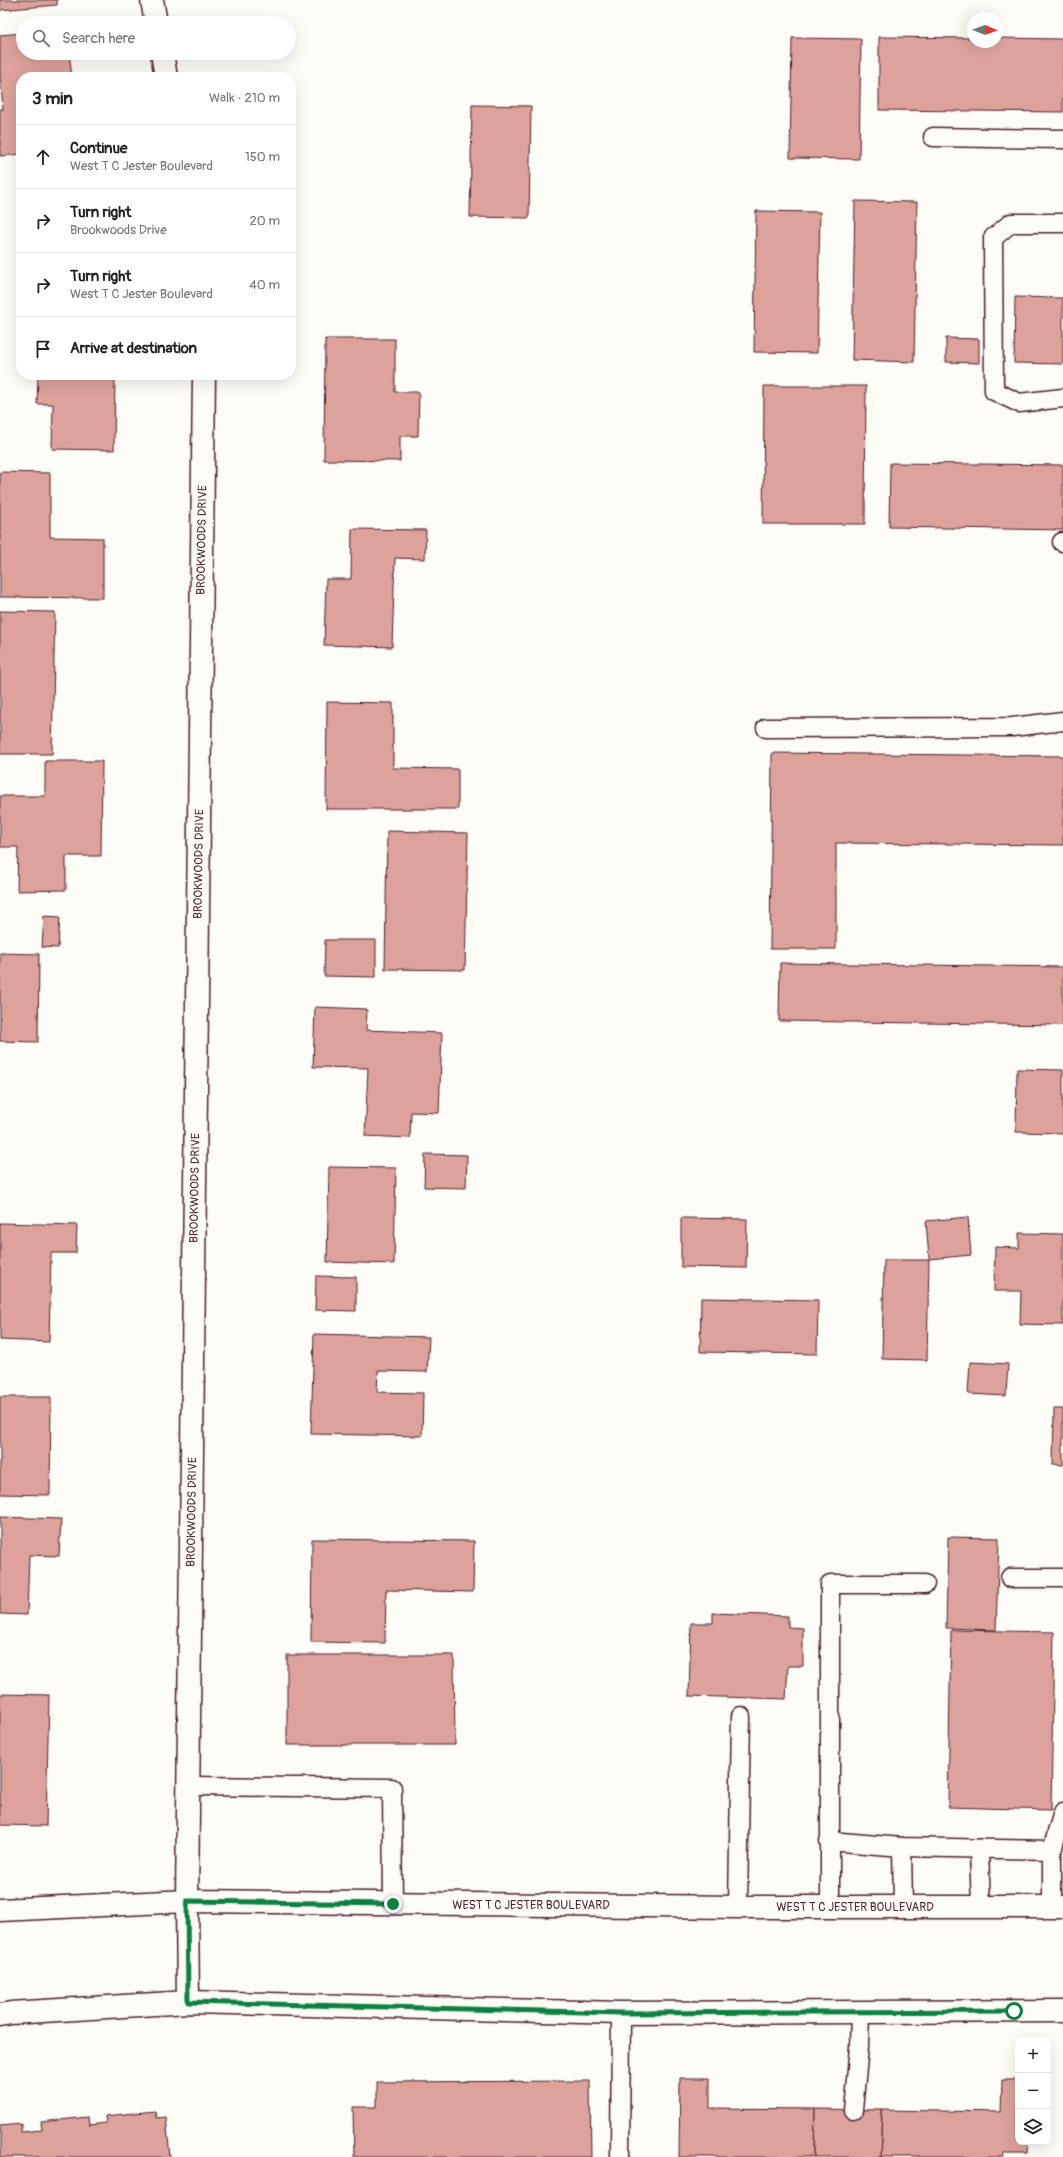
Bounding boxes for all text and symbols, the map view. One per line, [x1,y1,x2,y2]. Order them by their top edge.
north arrow [967,12,1003,48]
search box [16,16,296,60]
icon: search [30,27,52,49]
text: Search here [62,29,135,48]
text: 3 min [32,88,73,109]
text: Walk · 210 m [209,90,280,106]
text: Continue [70,139,128,158]
icon: ahead [32,146,54,168]
text: 150 m [245,149,280,165]
text: West T C Jester Boulevard [70,158,213,174]
text: Turn right [70,203,131,222]
icon: right [32,210,54,232]
text: 20 m [249,213,280,229]
text: Brookwoods Drive [70,222,167,238]
text: Turn right [70,267,131,286]
icon: right [32,274,54,296]
text: 40 m [249,277,280,293]
text: West T C Jester Boulevard [70,286,213,302]
icon: arrive [32,338,54,360]
text: Arrive at destination [70,339,197,358]
street label: BROOKWOODS DRIVE [194,485,210,595]
street label: BROOKWOODS DRIVE [191,809,207,919]
street label: BROOKWOODS DRIVE [187,1133,203,1243]
street label: BROOKWOODS DRIVE [184,1457,200,1567]
route end [384,1895,402,1913]
street label: WEST T C JESTER BOULEVARD [452,1898,610,1913]
street label: WEST T C JESTER BOULEVARD [776,1900,934,1915]
route start [1005,2002,1023,2020]
map controls [1015,2037,1051,2145]
button: + [1015,2037,1051,2073]
button: − [1015,2073,1051,2109]
button: layers [1015,2109,1051,2145]

